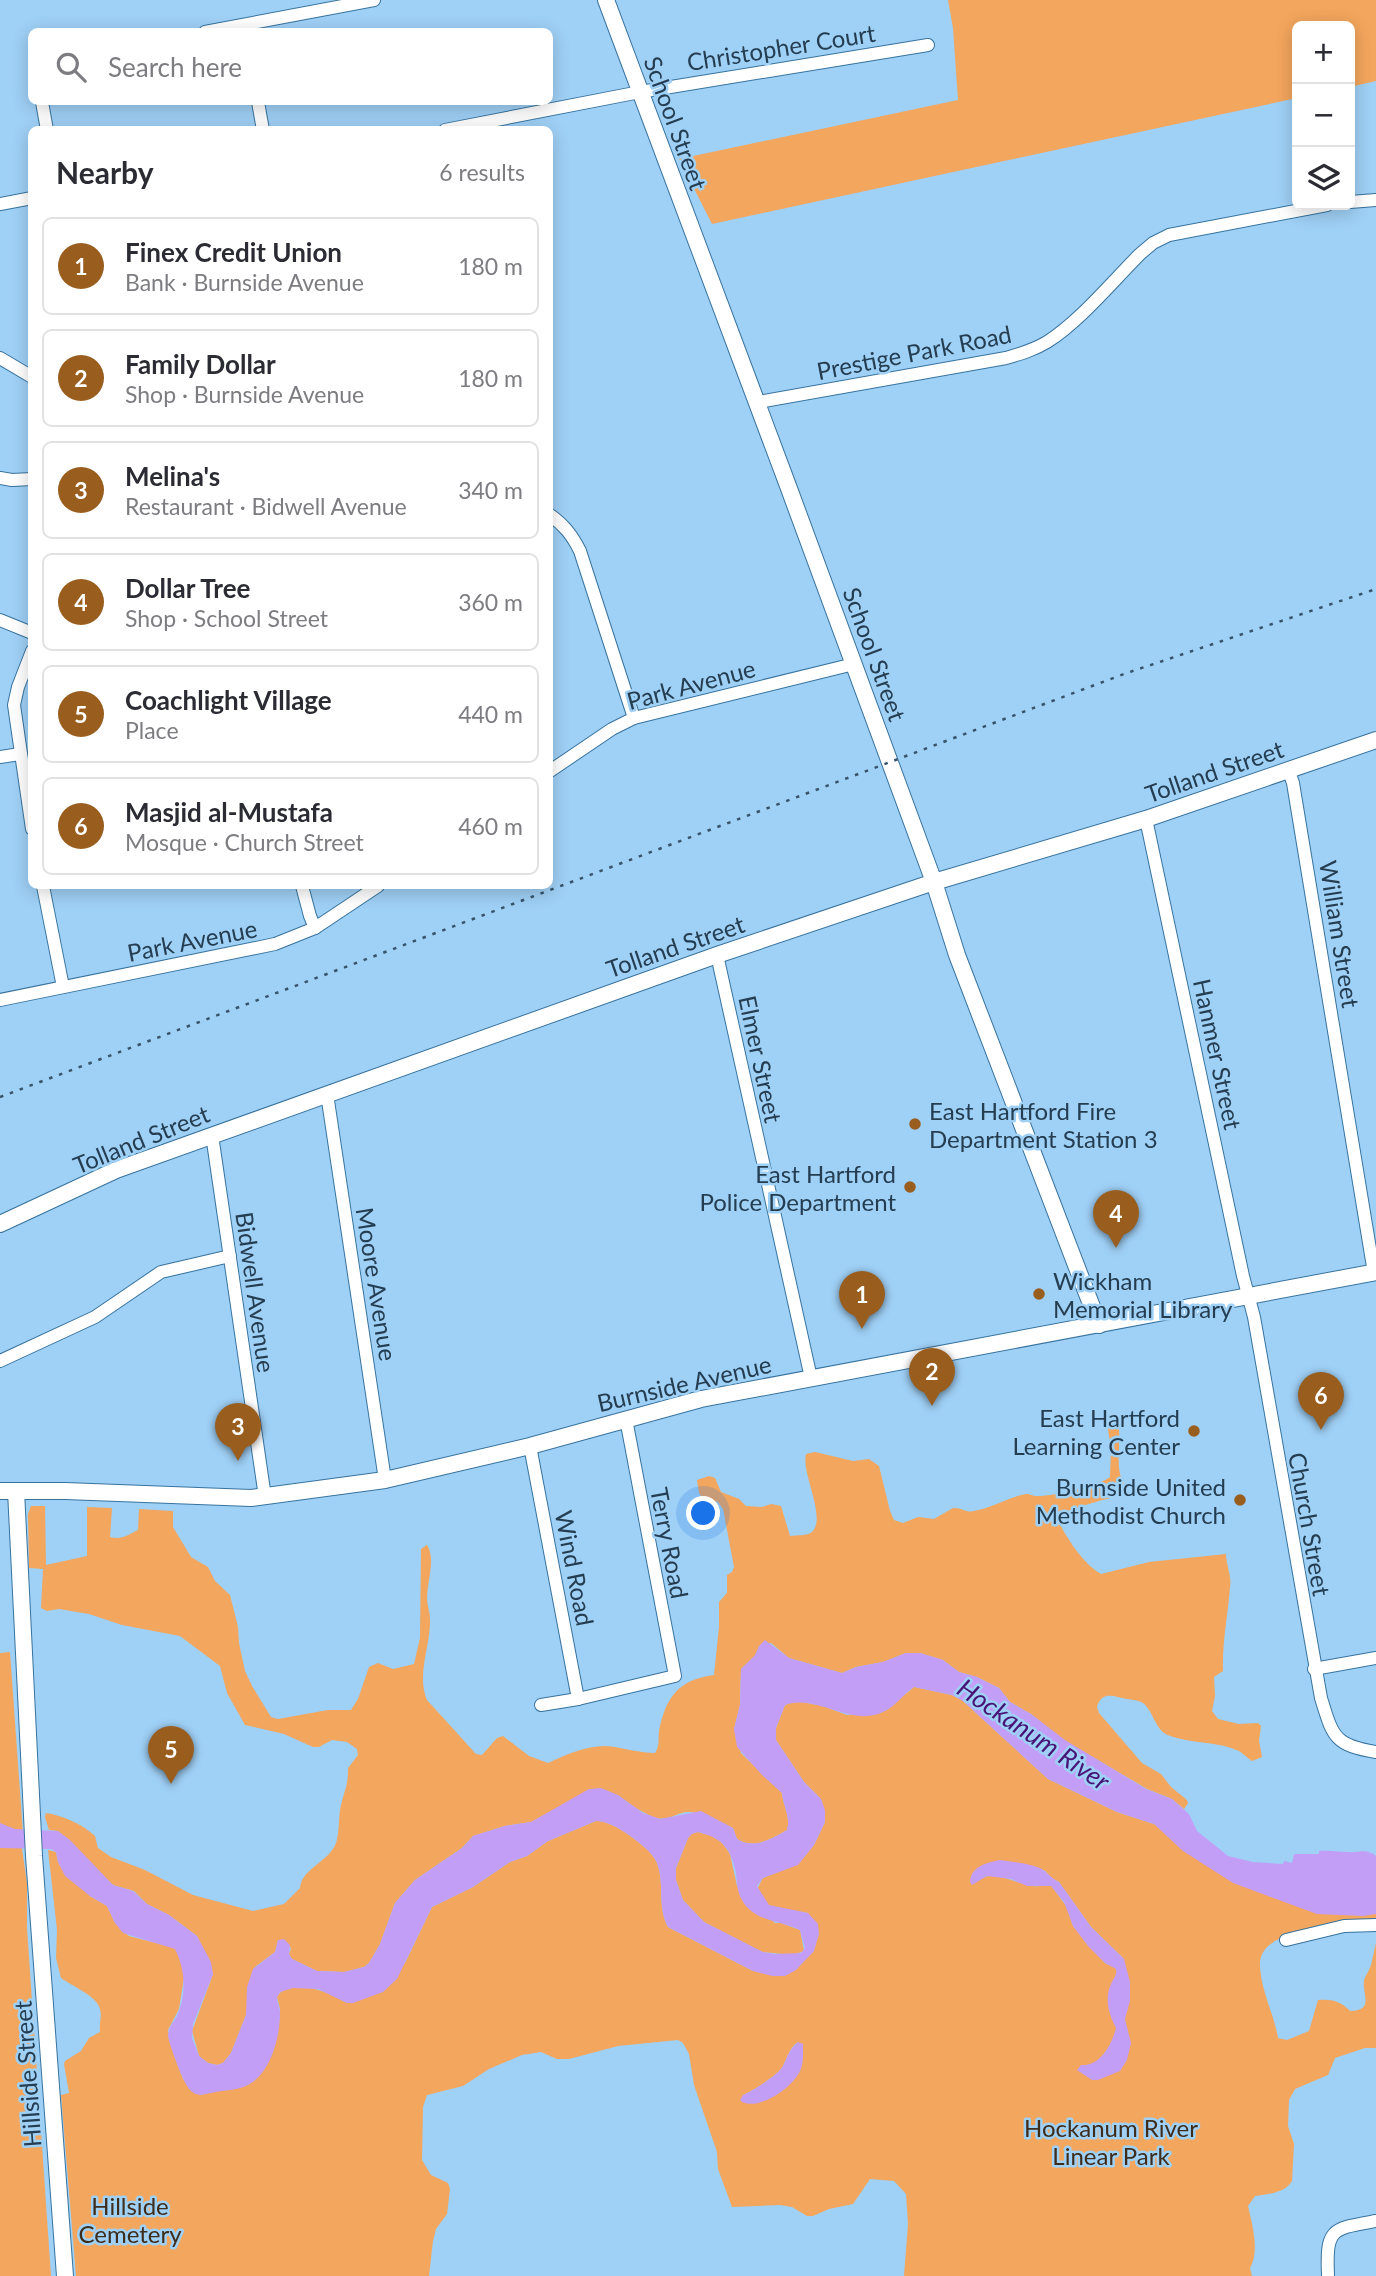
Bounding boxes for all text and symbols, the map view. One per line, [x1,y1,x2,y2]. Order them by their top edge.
street label: Christopher Court [685,18,878,76]
map controls [1292,21,1355,210]
button: + [1292,21,1355,84]
search box [28,28,553,105]
icon: search [52,48,90,86]
text: Search here [108,51,242,83]
street label: School Street [638,52,714,194]
button: − [1292,84,1355,147]
button: layers [1292,147,1355,210]
text: Nearby [56,154,154,190]
text: 6 results [439,158,525,186]
text: Finex Credit Union [125,236,342,268]
text: 1 [74,252,88,280]
text: 180 m [458,252,523,280]
text: Bank · Burnside Avenue [125,268,364,296]
street label: Prestige Park Road [814,319,1014,385]
text: Family Dollar [125,348,276,380]
text: 2 [74,364,88,392]
text: 180 m [458,364,523,392]
text: Shop · Burnside Avenue [125,380,364,408]
text: Melina's [125,460,220,492]
text: 3 [74,476,88,504]
text: 340 m [458,476,523,504]
text: Restaurant · Bidwell Avenue [125,492,407,520]
text: Dollar Tree [125,572,250,604]
street label: School Street [837,583,913,725]
text: 4 [74,588,88,616]
text: 360 m [458,588,523,616]
text: Shop · School Street [125,604,328,632]
street label: Park Avenue [624,653,758,715]
text: Coachlight Village [125,684,332,716]
text: 5 [74,700,88,728]
text: 440 m [458,700,523,728]
text: Place [125,716,179,744]
street label: Tolland Street [1141,734,1287,808]
text: Masjid al-Mustafa [125,796,333,828]
text: 6 [74,812,88,840]
text: 460 m [458,812,523,840]
text: Mosque · Church Street [125,828,364,856]
street label: William Street [1314,858,1366,1010]
street label: Tolland Street [602,909,748,983]
street label: Park Avenue [125,913,259,967]
street label: Hanmer Street [1188,976,1248,1132]
street label: Elmer Street [733,993,789,1126]
place label: East Hartford Fire Department Station 3 [929,1096,1158,1153]
street label: Tolland Street [69,1098,214,1179]
marker: East Hartford Fire Department Station 3 [907,1116,923,1132]
place label: East Hartford Police Department [699,1159,896,1216]
marker: East Hartford Police Department [902,1179,918,1195]
pin: 4 [1093,1190,1139,1248]
street label: Moore Avenue [351,1205,403,1363]
street label: Bidwell Avenue [230,1210,282,1374]
place label: Wickham Memorial Library [1053,1266,1233,1323]
pin: 1 [839,1271,885,1329]
marker: Wickham Memorial Library [1031,1286,1047,1302]
pin: 2 [909,1348,955,1406]
street label: Burnside Avenue [594,1349,774,1417]
pin: 6 [1298,1372,1344,1430]
pin: 3 [215,1403,261,1461]
place label: East Hartford Learning Center [1012,1403,1180,1460]
marker: East Hartford Learning Center [1186,1423,1202,1439]
street label: Church Street [1283,1450,1337,1598]
place label: Burnside United Methodist Church [1036,1472,1226,1529]
street label: Terry Road [645,1485,695,1601]
marker: Burnside United Methodist Church [1232,1492,1248,1508]
your location [686,1496,720,1530]
street label: Wind Road [550,1508,600,1628]
water label: Hockanum River [952,1671,1117,1797]
pin: 5 [148,1726,194,1784]
street label: Hillside Street [7,1999,47,2148]
park label: Hockanum River Linear Park [1024,2113,1198,2170]
park label: Hillside Cemetery [78,2191,182,2248]

